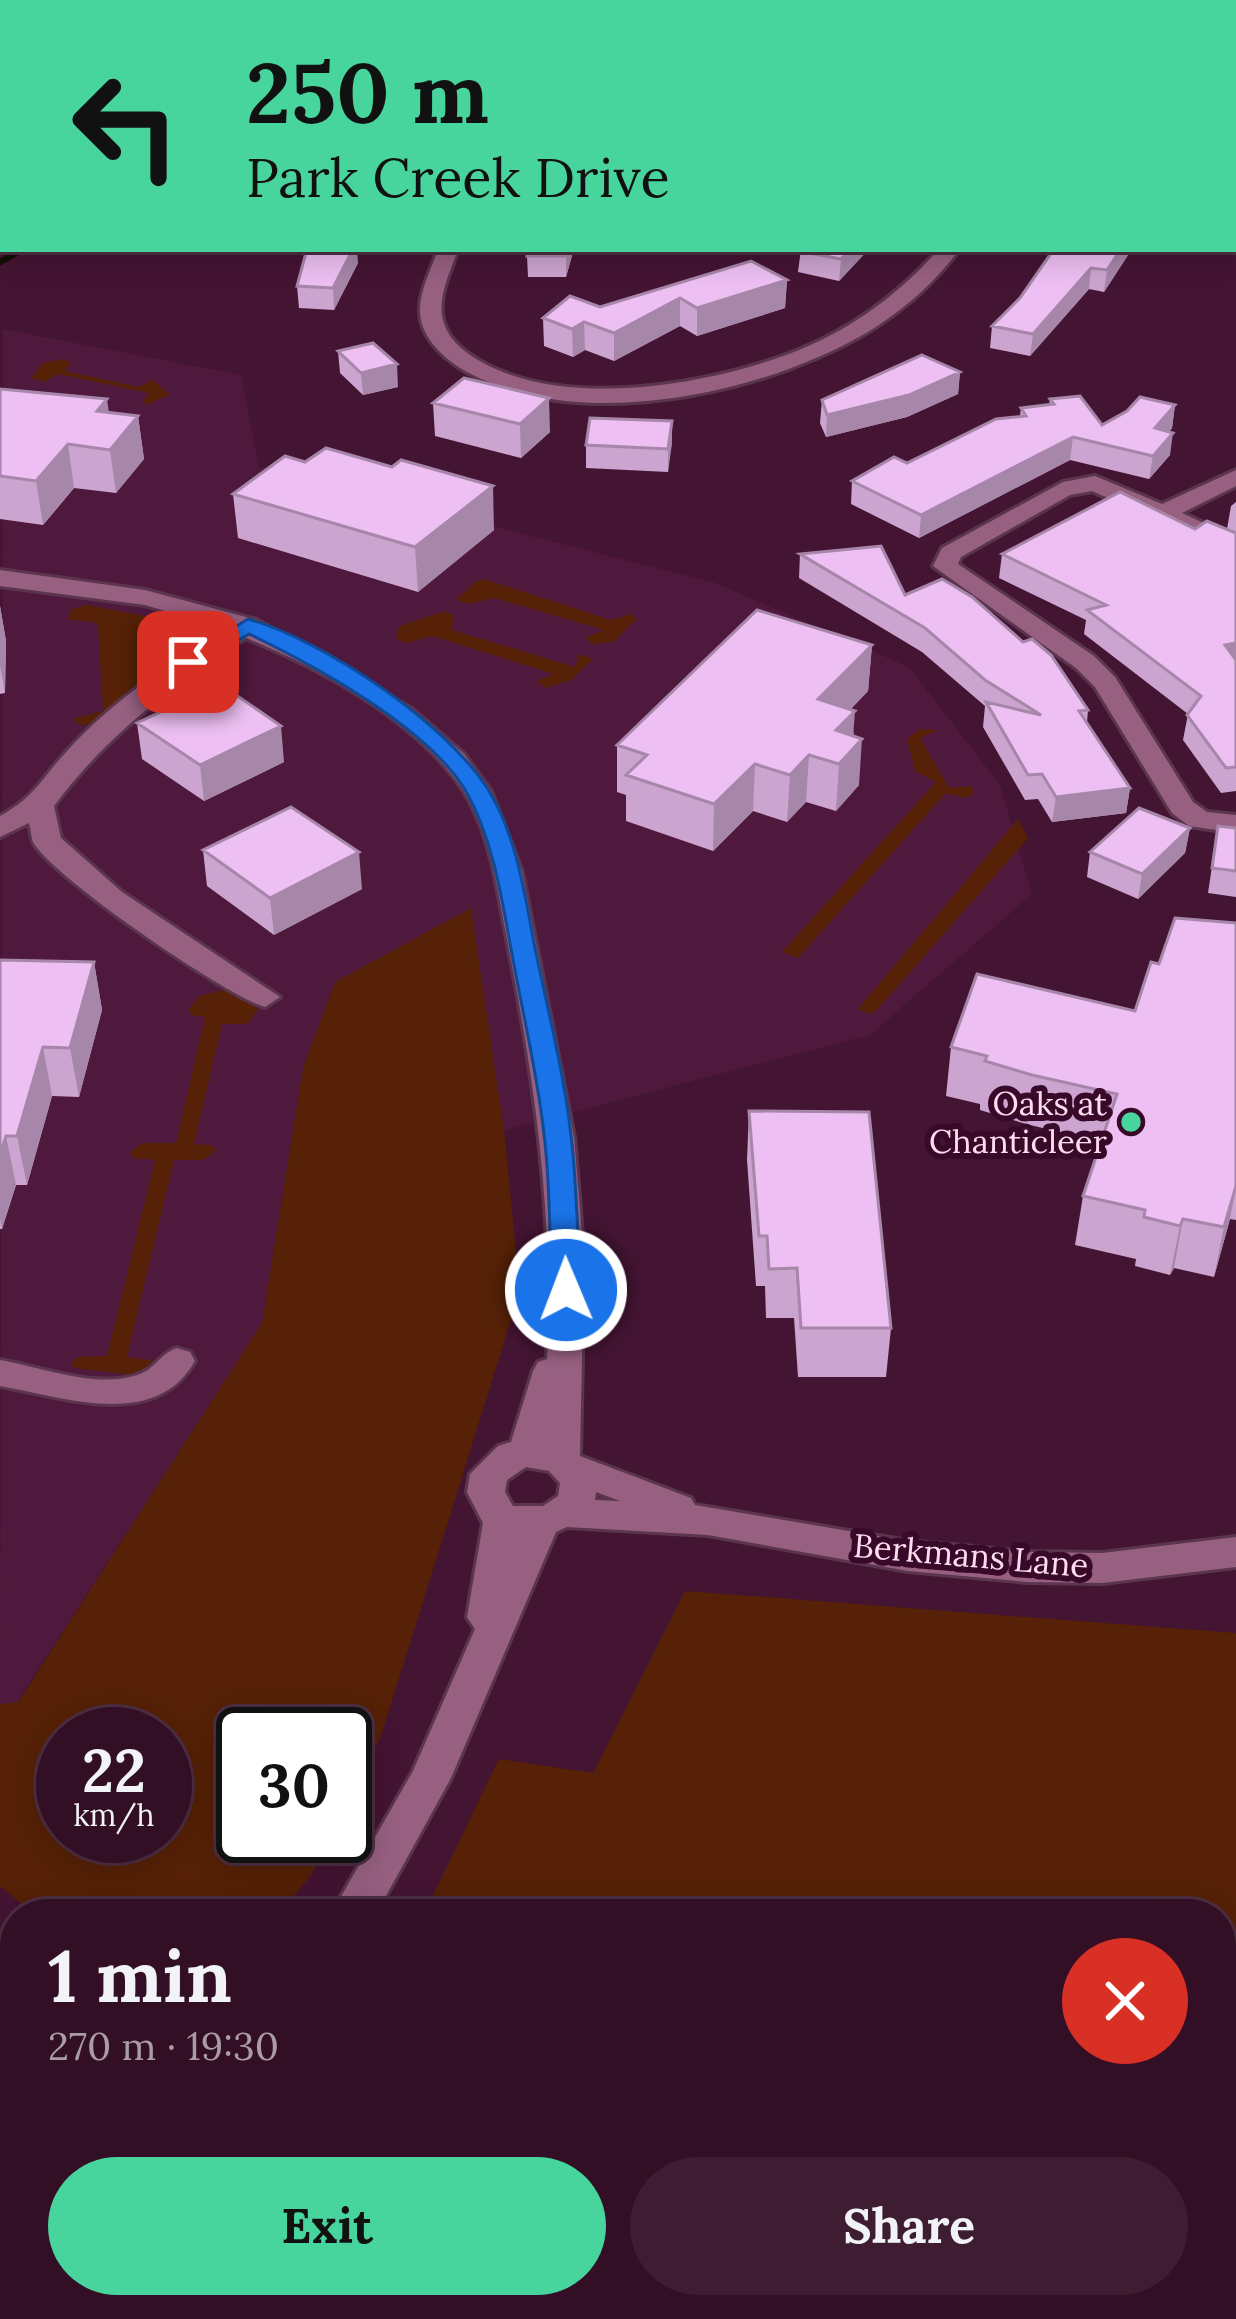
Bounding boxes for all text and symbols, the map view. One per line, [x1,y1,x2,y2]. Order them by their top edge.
text: 250 m [246,38,489,146]
icon: left [48,48,204,204]
text: Park Creek Drive [246,143,670,212]
pin [137,611,239,713]
icon: arrive [155,629,221,695]
place label: Oaks at Chanticleer [929,1082,1108,1162]
marker: Oaks at Chanticleer [1118,1109,1144,1135]
position arrow [503,1227,629,1353]
street label: Berkmans Lane [852,1524,1090,1586]
speed limit sign: 30 [216,1707,372,1863]
text: 22 [82,1732,146,1808]
text: km/h [73,1796,155,1834]
text: 1 min [48,1930,232,2022]
button: close [1062,1938,1188,2064]
text: 270 m · 19:30 [48,2021,279,2071]
button: Exit [48,2157,606,2295]
button: Share [630,2157,1188,2295]

